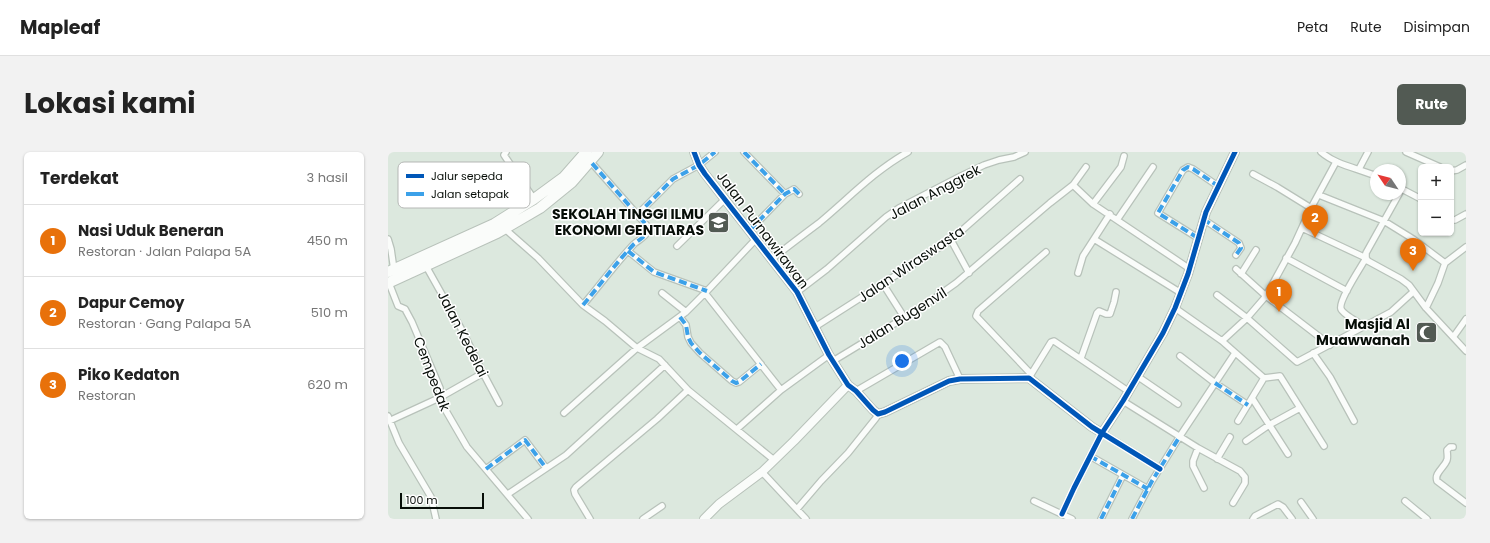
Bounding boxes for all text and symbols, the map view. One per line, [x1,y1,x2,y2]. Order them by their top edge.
text: Mapleaf [20,14,100,41]
text: Peta [1297,17,1328,37]
text: Rute [1350,17,1382,37]
text: Disimpan [1404,17,1470,37]
text: Lokasi kami [24,84,196,123]
button: Rute [1397,84,1466,125]
street label: Jalan Anggrek [886,159,985,225]
legend [398,162,530,208]
north arrow [1370,164,1406,200]
map controls [1418,164,1454,236]
button: + [1418,164,1454,200]
text: Terdekat [40,166,119,190]
street label: Jalan Purnawirawan [712,167,814,293]
text: 3 hasil [307,168,348,187]
text: Jalur sepeda [431,168,503,184]
text: Jalan setapak [431,186,509,202]
button: − [1418,200,1454,236]
place label: SEKOLAH TINGGI ILMU EKONOMI GENTIARAS [552,204,704,240]
pin: 2 [1302,205,1328,238]
school or university icon: SEKOLAH TINGGI ILMU EKONOMI GENTIARAS [706,209,732,235]
text: Nasi Uduk Beneran [78,220,224,241]
street label: Jalan Wiraswasta [854,221,968,307]
text: 1 [51,231,55,250]
text: 450 m [307,231,348,250]
pin: 3 [1400,238,1426,271]
text: Restoran · Jalan Palapa 5A [78,242,251,261]
pin: 1 [1266,279,1292,312]
street label: Jalan Bugenvil [853,283,951,353]
street label: Jalan Kedelai [433,288,493,380]
text: Dapur Cemoy [78,292,185,313]
text: 2 [49,303,57,322]
text: 510 m [311,303,348,322]
text: Restoran · Gang Palapa 5A [78,314,251,333]
place label: Masjid Al Muawwanah [1316,314,1410,350]
mosque icon: Masjid Al Muawwanah [1413,319,1439,345]
street label: Cempedak [409,334,456,415]
your location [892,351,912,371]
text: Piko Kedaton [78,364,180,385]
text: 3 [49,375,57,394]
text: 620 m [307,375,348,394]
text: Restoran [78,386,136,405]
scale bar [400,491,484,510]
text: 100 m [406,492,438,508]

